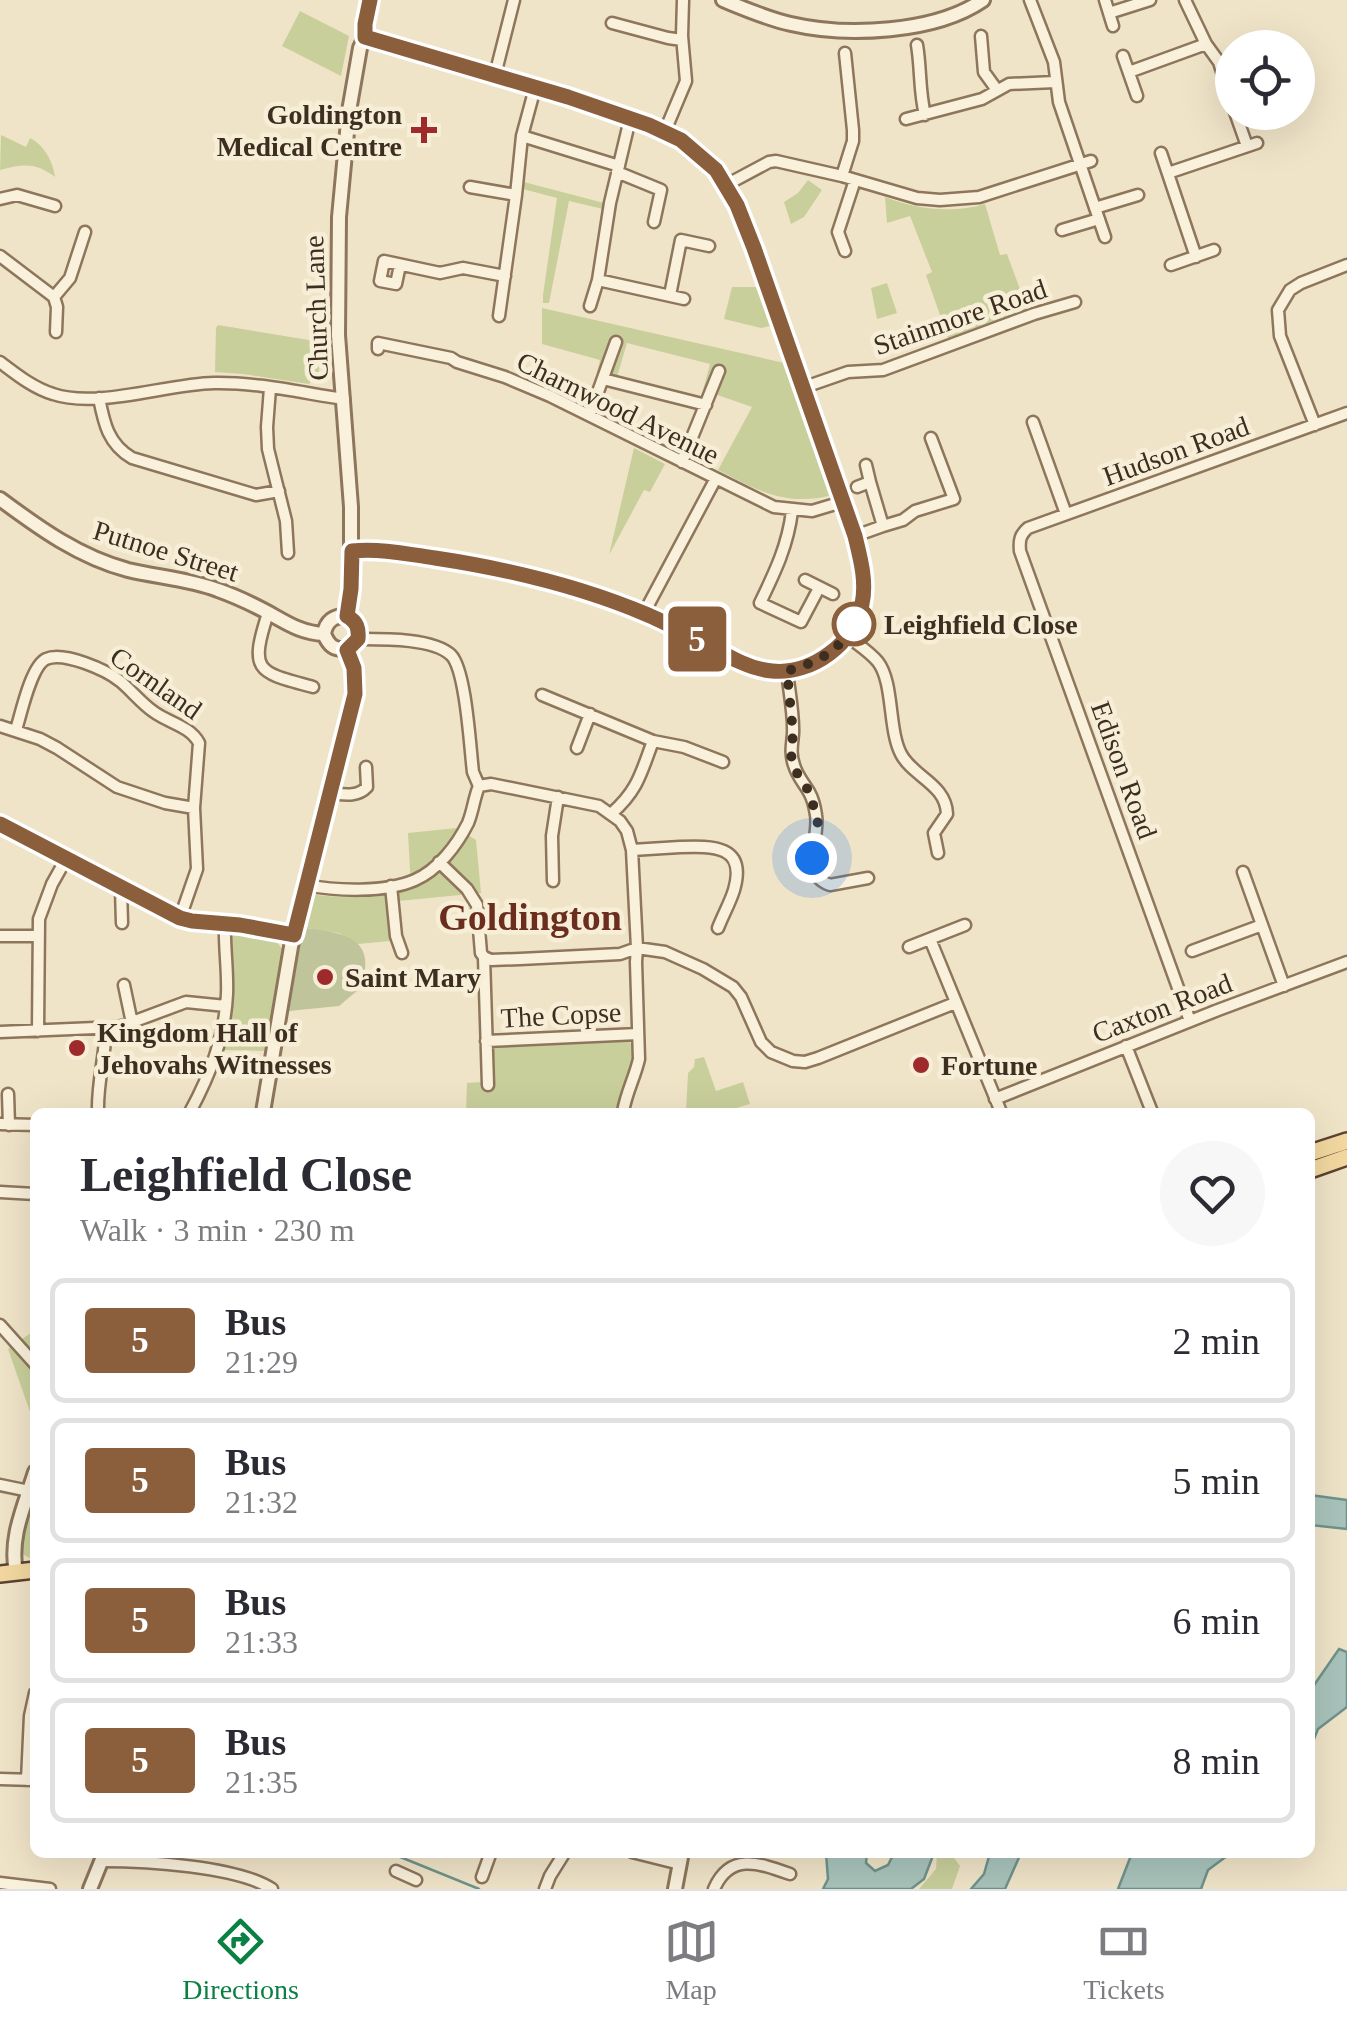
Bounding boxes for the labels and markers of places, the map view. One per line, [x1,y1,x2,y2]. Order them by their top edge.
place label: Goldington Medical Centre [217,99,402,162]
marker: Goldington Medical Centre [411,117,437,143]
marker: Leighfield Close [833,603,875,645]
place label: Leighfield Close [884,609,1078,640]
place label: Saint Mary [345,962,481,993]
marker: Saint Mary [314,966,336,988]
place label: Kingdom Hall of Jehovahs Witnesses [97,1017,332,1080]
marker: Kingdom Hall of Jehovahs Witnesses [66,1037,88,1059]
place label: Fortune [941,1050,1037,1081]
marker: Fortune [910,1054,932,1076]

